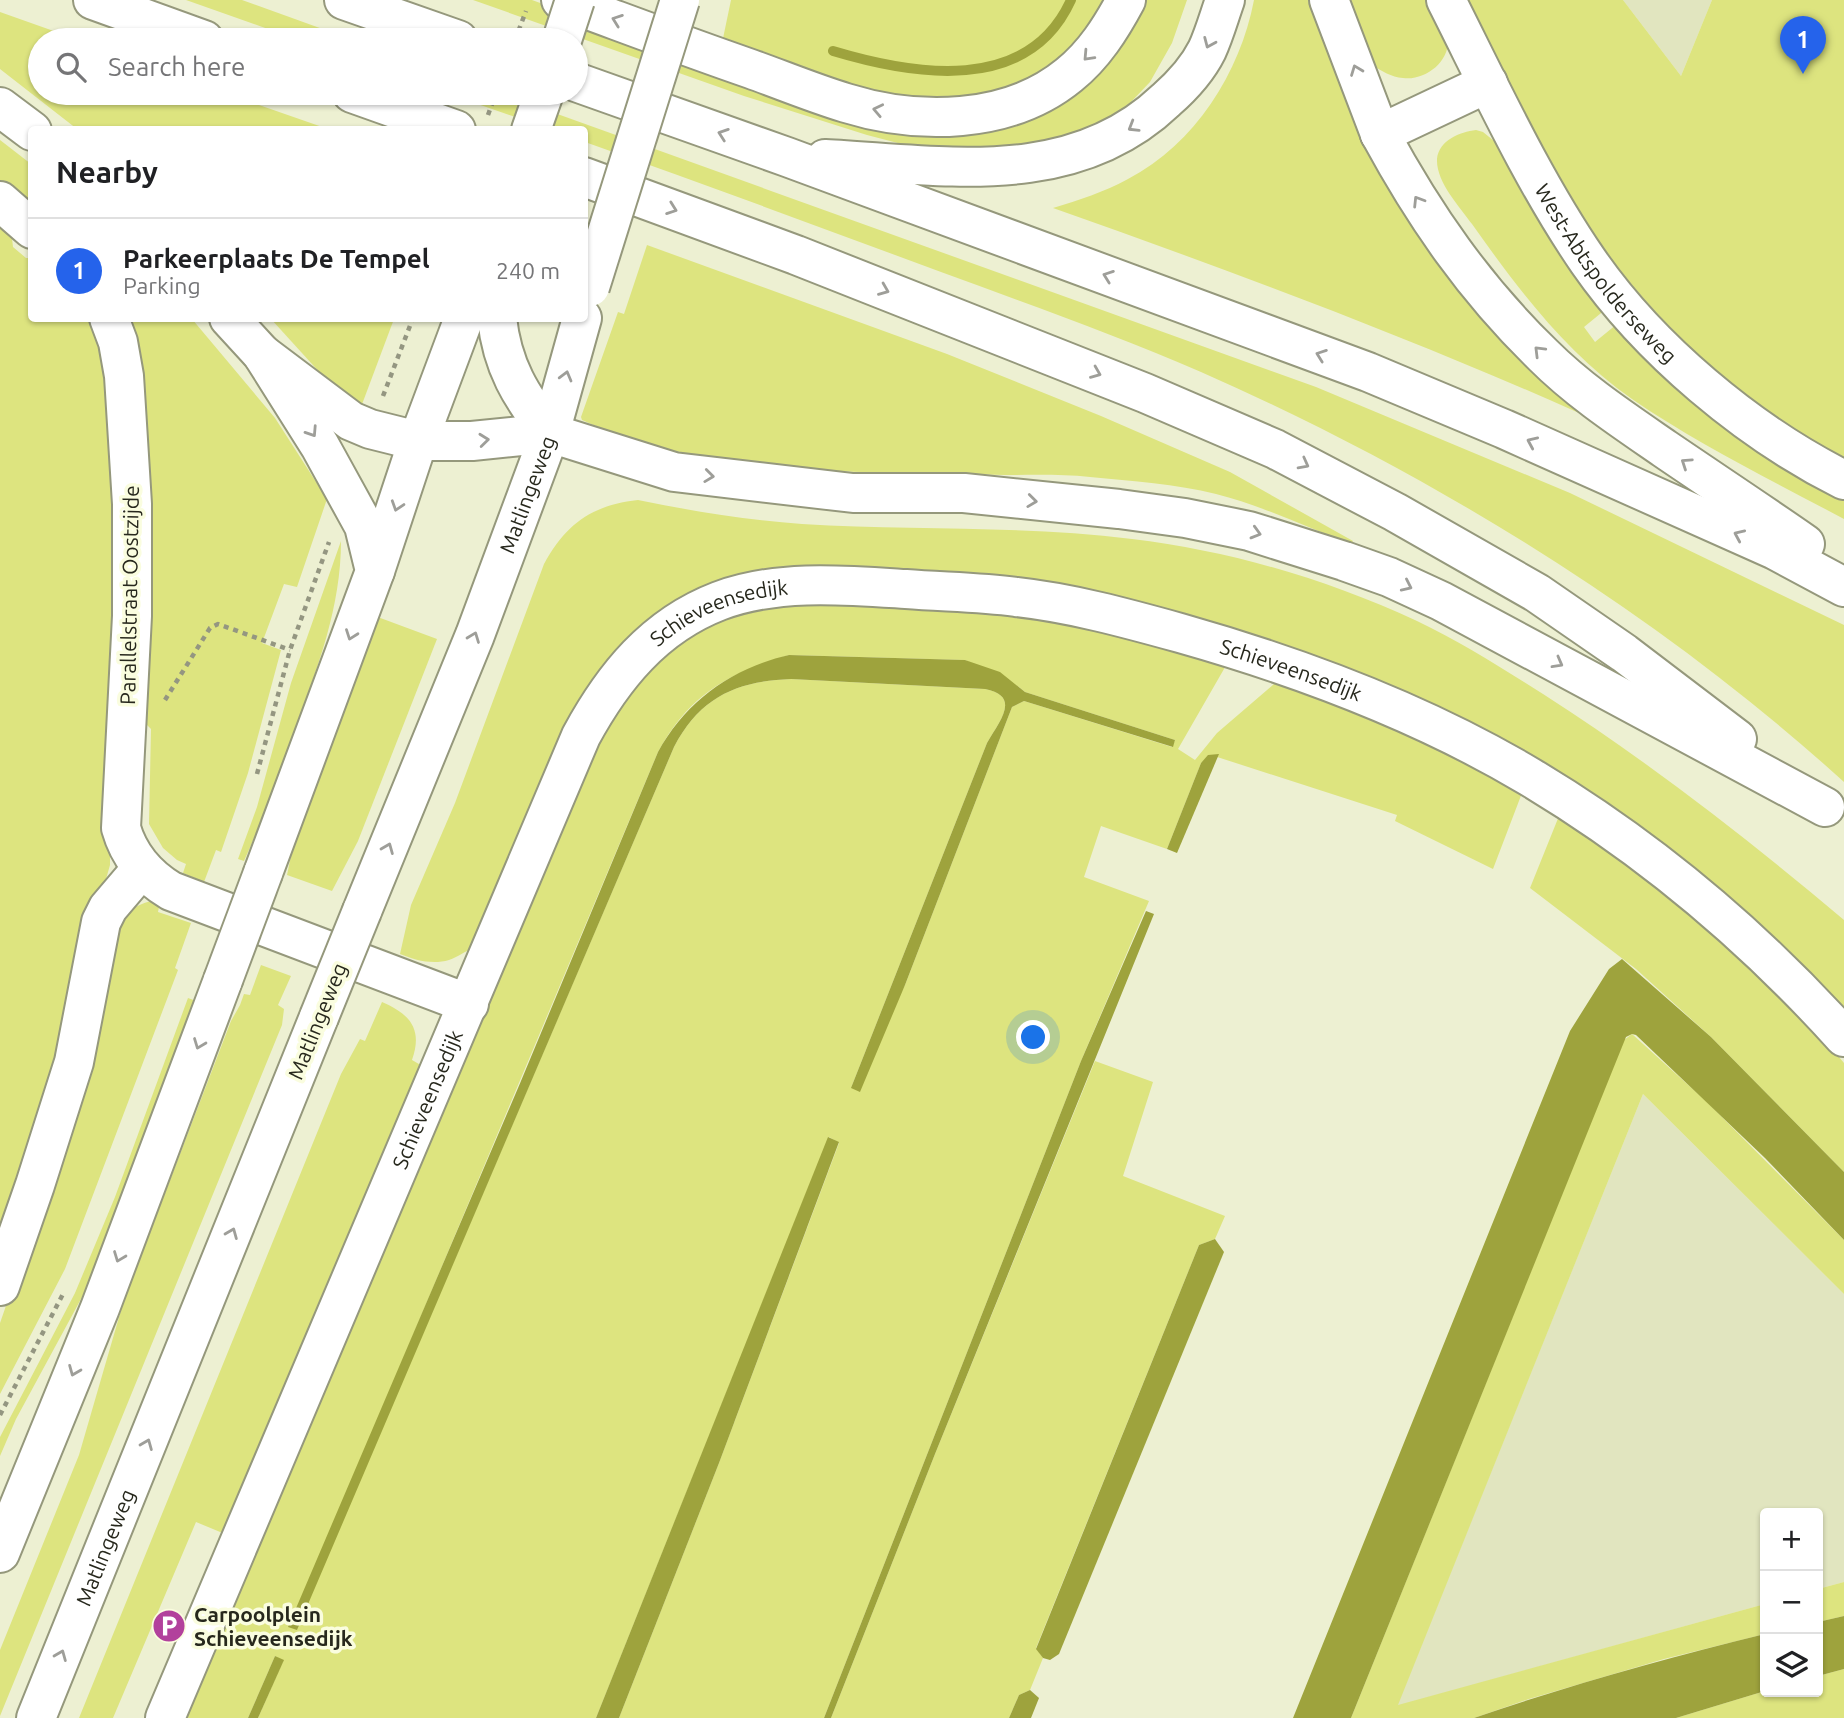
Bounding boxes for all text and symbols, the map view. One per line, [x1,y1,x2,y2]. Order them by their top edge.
one-way arrow [611,15,623,29]
pin: 1 [1780,16,1826,74]
search box [28,28,588,105]
one-way arrow [1203,36,1217,48]
icon: search [52,48,90,86]
one-way arrow [1083,48,1096,61]
text: Search here [108,52,245,81]
one-way arrow [1350,65,1364,77]
one-way arrow [872,104,884,119]
one-way arrow [1128,118,1141,131]
one-way arrow [718,128,730,142]
text: Nearby [56,155,158,189]
street label: West-Abtspolderseweg [1531,179,1682,368]
one-way arrow [1413,196,1426,209]
one-way arrow [665,201,677,215]
text: Parkeerplaats De Tempel [123,244,430,273]
text: 1 [73,258,85,283]
text: 240 m [496,258,560,283]
one-way arrow [1103,270,1115,284]
text: Parking [123,273,201,298]
one-way arrow [878,281,890,295]
one-way arrow [1534,347,1547,360]
one-way arrow [1316,350,1328,364]
one-way arrow [1089,365,1101,379]
one-way arrow [558,370,572,382]
one-way arrow [303,425,316,438]
one-way arrow [479,433,490,448]
street label: Matlingeweg [494,433,560,557]
one-way arrow [1527,436,1539,450]
one-way arrow [1297,456,1309,469]
one-way arrow [1681,459,1694,471]
one-way arrow [703,468,715,483]
street label: Parallelstraat Oostzijde [115,485,143,705]
one-way arrow [1026,493,1037,508]
one-way arrow [391,499,405,512]
one-way arrow [1250,525,1262,540]
one-way arrow [1734,529,1747,543]
street label: Schieveensedijk [645,574,789,651]
one-way arrow [1400,578,1413,592]
one-way arrow [346,629,360,641]
one-way arrow [465,632,479,644]
street label: Schieveensedijk [1217,634,1366,706]
one-way arrow [1551,655,1563,668]
one-way arrow [380,843,394,855]
street label: Matlingeweg [283,959,351,1083]
your location [1016,1020,1050,1054]
street label: Schieveensedijk [387,1026,467,1172]
one-way arrow [194,1037,208,1049]
one-way arrow [223,1228,237,1240]
one-way arrow [114,1250,128,1262]
one-way arrow [68,1364,82,1377]
one-way arrow [138,1438,152,1450]
street label: Matlingeweg [71,1486,139,1609]
map controls [1760,1508,1823,1697]
button: + [1760,1508,1823,1571]
button: − [1760,1571,1823,1634]
place label: Carpoolplein Schieveensedijk [194,1602,353,1650]
parking icon: Carpoolplein Schieveensedijk [150,1607,188,1645]
button: layers [1760,1634,1823,1697]
one-way arrow [53,1649,67,1661]

